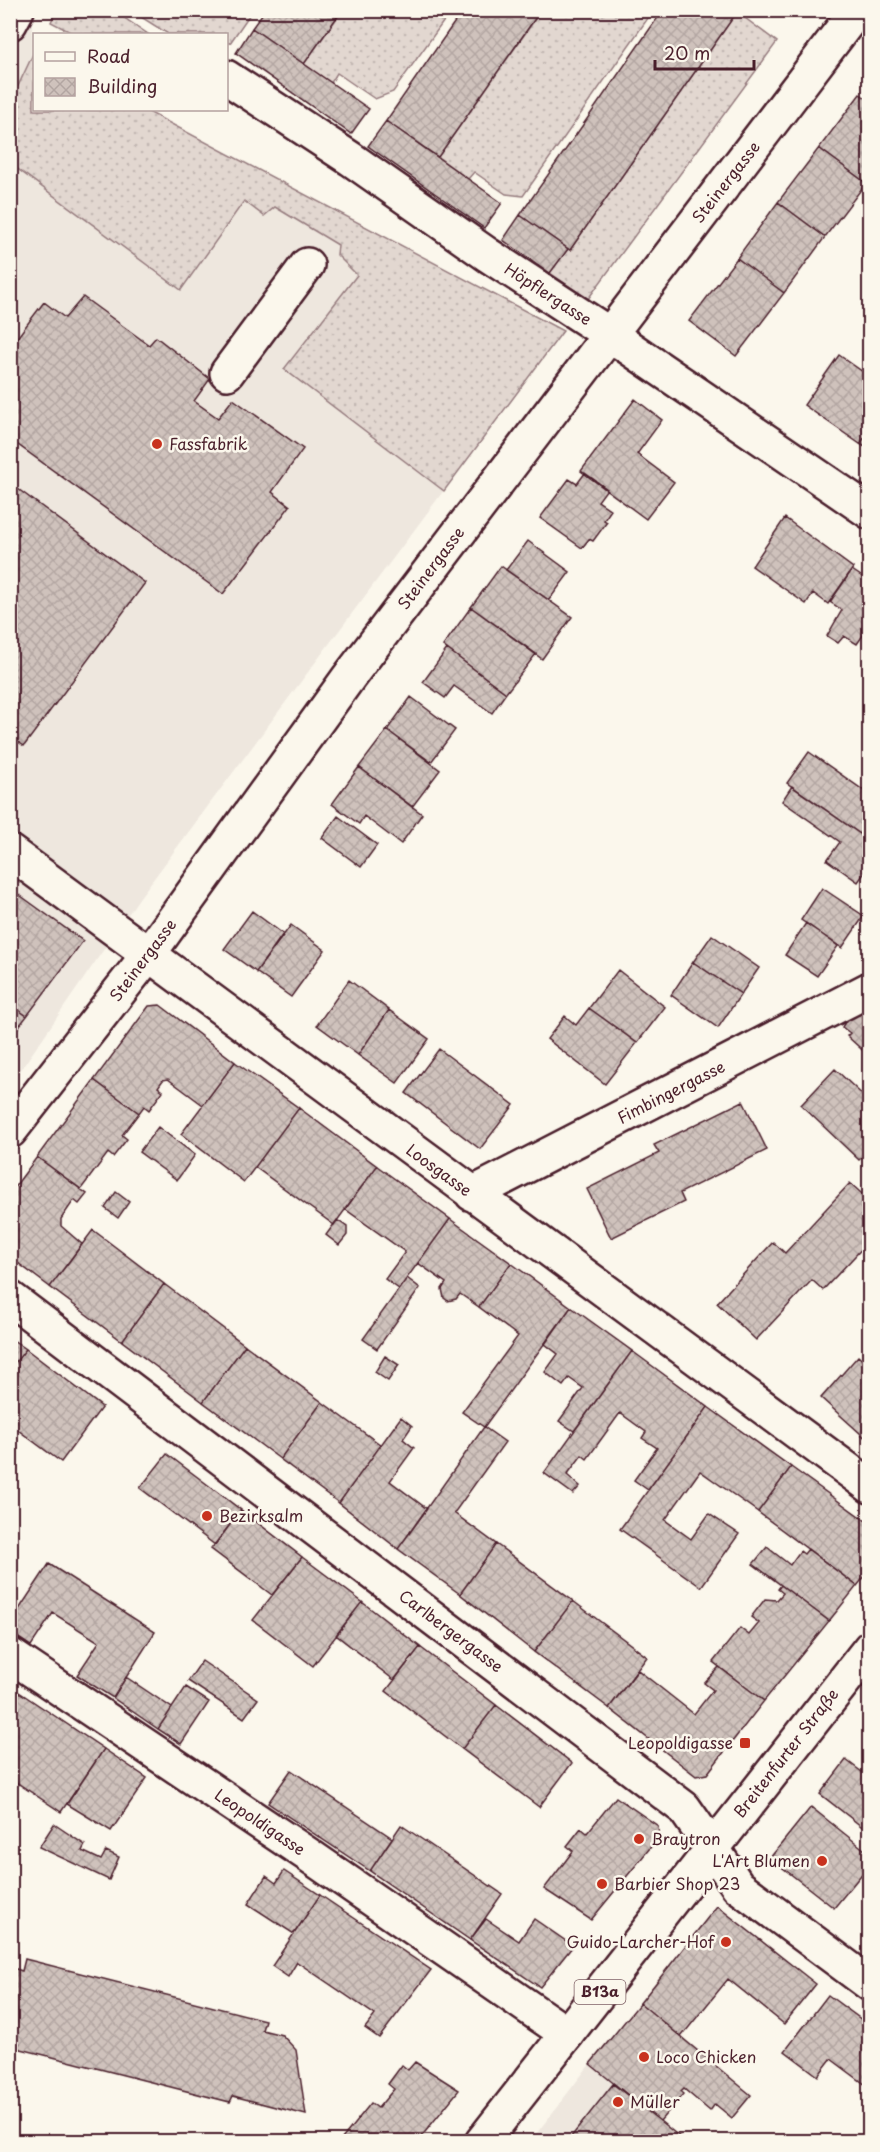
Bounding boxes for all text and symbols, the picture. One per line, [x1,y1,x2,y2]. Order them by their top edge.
legend [33,33,228,111]
scale bar [655,33,754,71]
text: 20 m [664,39,710,66]
text: Road [87,42,131,69]
text: Building [87,72,157,99]
street label: Steinergasse [686,135,765,227]
street label: Höpflergasse [500,256,597,330]
place label: Fassfabrik [169,431,248,455]
marker: Fassfabrik [150,437,164,451]
street label: Steinergasse [391,521,469,614]
street label: Steinergasse [103,913,181,1006]
street label: Fimbingergasse [612,1054,729,1129]
street label: Loosgasse [402,1137,477,1201]
place label: Bezirksalm [219,1503,303,1527]
marker: Bezirksalm [200,1509,214,1523]
street label: Carlbergergasse [394,1583,509,1677]
street label: Breitenfurter Straße [727,1683,843,1822]
place label: Leopoldigasse [628,1730,733,1754]
marker: Leopoldigasse [738,1736,752,1750]
street label: Leopoldigasse [210,1782,311,1860]
place label: Braytron [651,1826,721,1850]
marker: Braytron [632,1832,646,1846]
place label: L'Art Blumen [712,1848,810,1872]
marker: L'Art Blumen [815,1854,829,1868]
place label: Barbier Shop 23 [614,1871,740,1895]
marker: Barbier Shop 23 [595,1877,609,1891]
place label: Guido-Larcher-Hof [567,1929,716,1953]
marker: Guido-Larcher-Hof [719,1935,733,1949]
road number: B13a [574,1980,626,2004]
place label: Loco Chicken [656,2044,756,2068]
marker: Loco Chicken [637,2050,651,2064]
place label: Müller [630,2089,680,2113]
marker: Müller [611,2095,625,2109]

